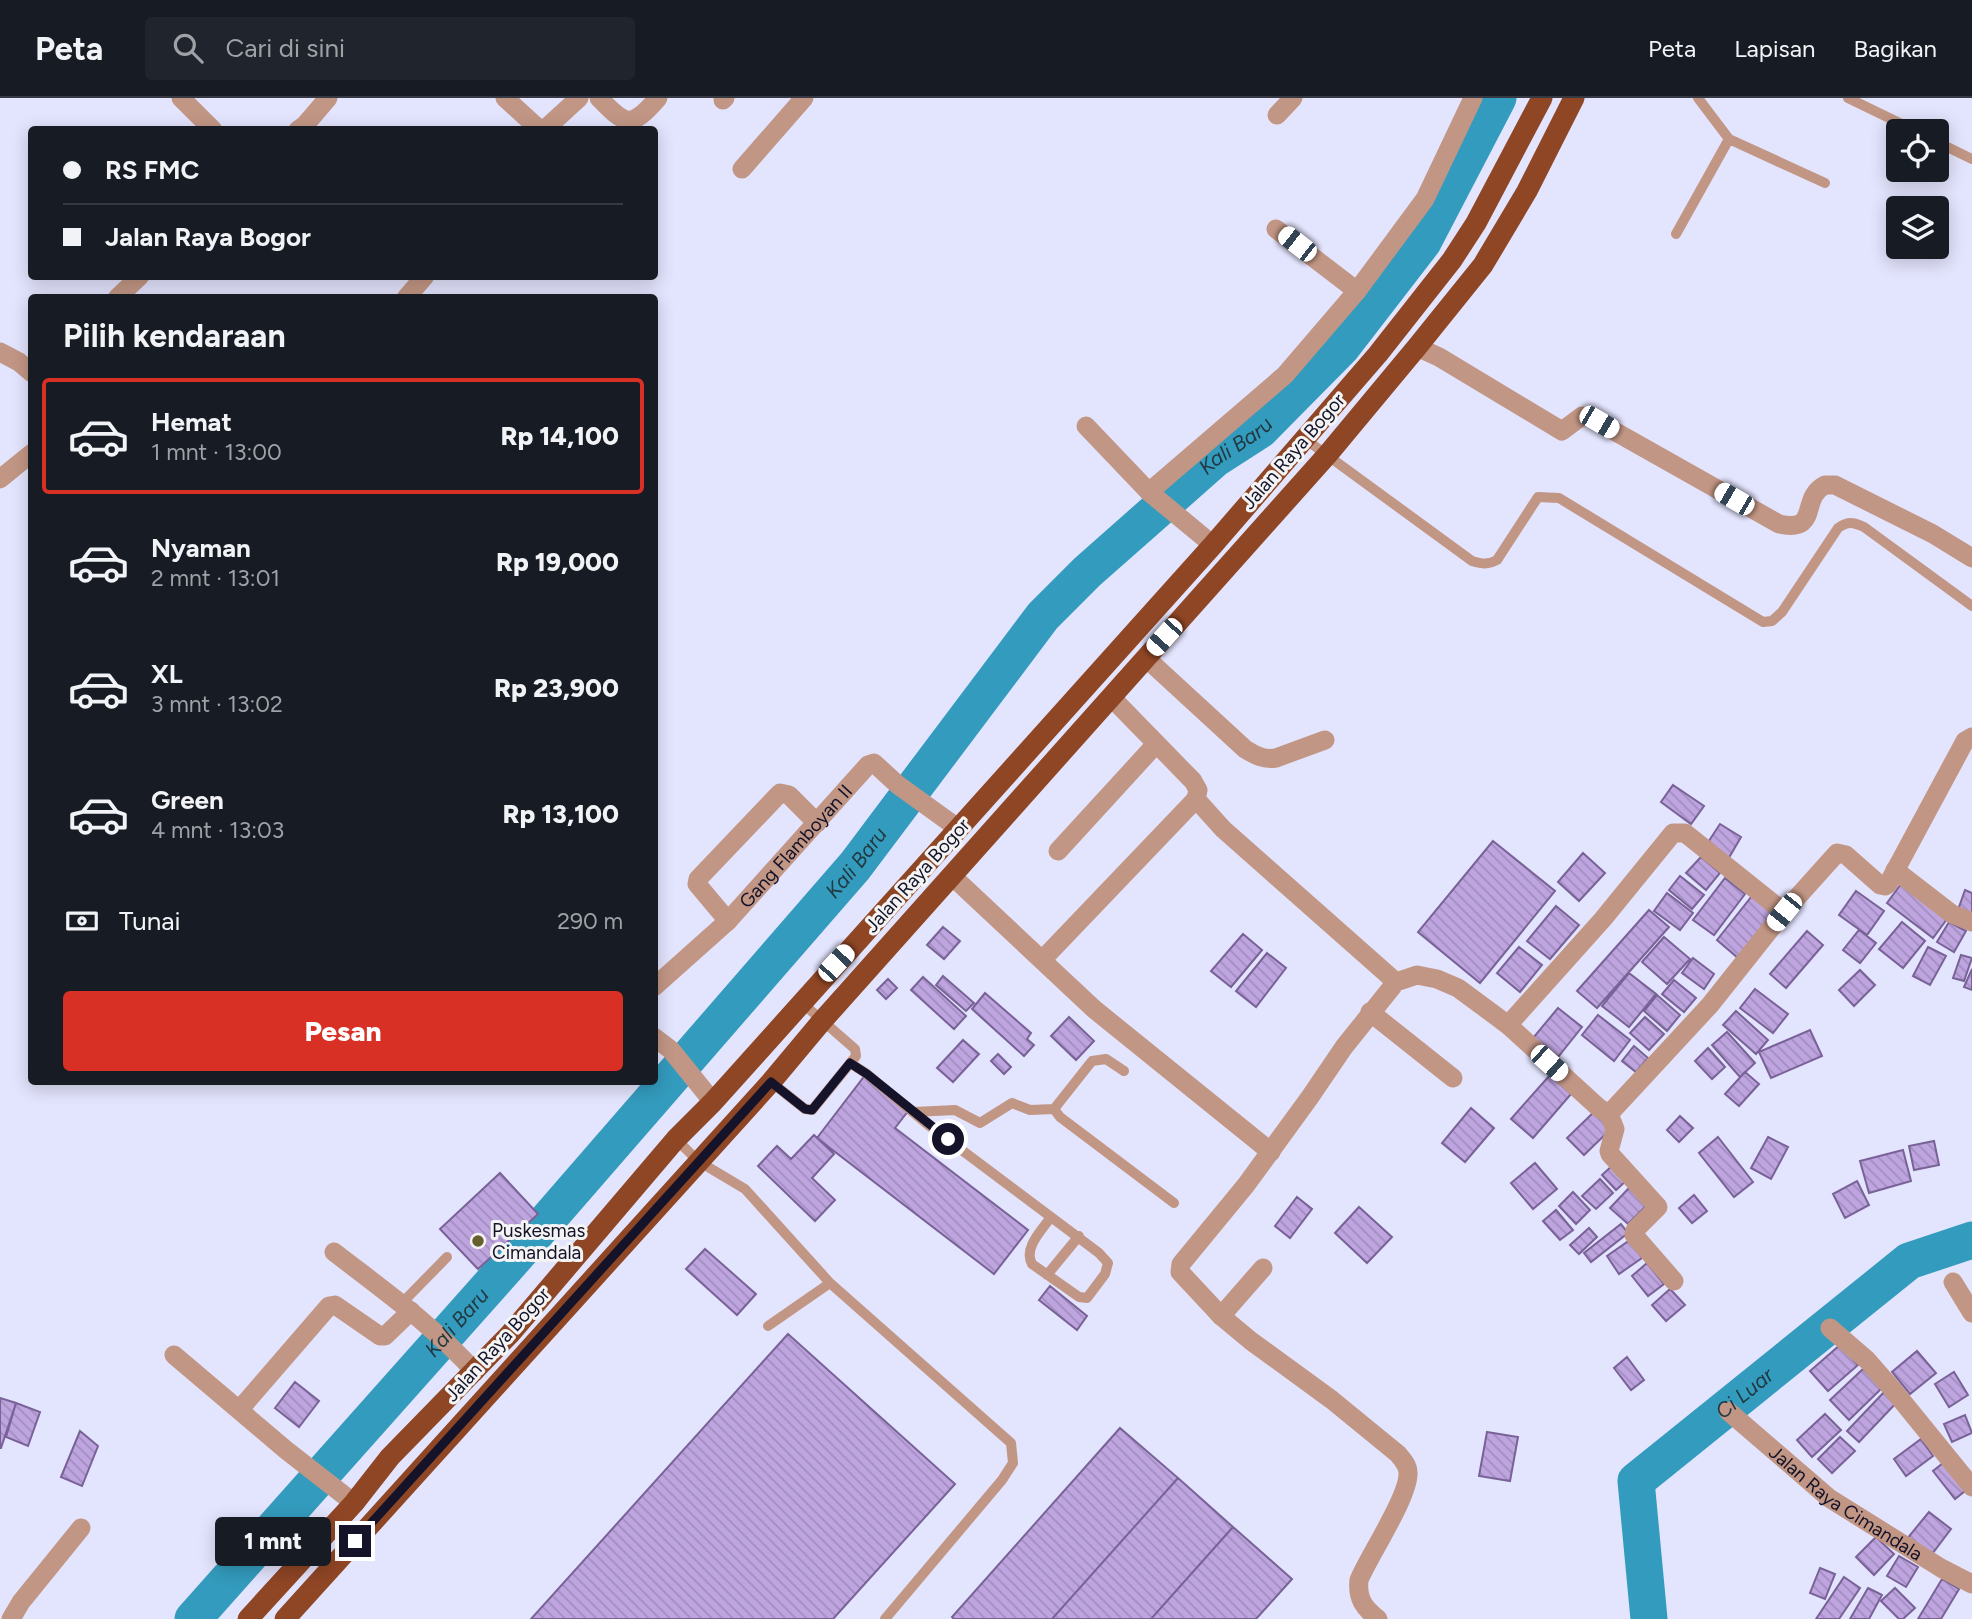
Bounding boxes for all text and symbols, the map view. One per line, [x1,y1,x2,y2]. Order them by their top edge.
search box [145,17,635,80]
text: Peta [35,29,103,68]
icon: search [169,29,207,67]
text: Cari di sini [225,32,345,64]
text: Peta [1648,34,1696,63]
text: Lapisan [1734,34,1815,63]
text: Bagikan [1853,34,1937,63]
map controls [1886,119,1949,259]
button: locate [1886,119,1949,182]
text: RS FMC [105,154,199,186]
button: layers [1886,196,1949,259]
text: Jalan Raya Bogor [105,221,311,253]
car [1274,223,1321,265]
text: Pilih kendaraan [63,317,286,355]
street label: Jalan Raya Bogor [1237,388,1350,514]
car [1576,402,1623,442]
icon: car [67,405,130,468]
text: Hemat [151,406,232,438]
water label: Kali Baru [1193,411,1278,479]
text: Rp 14,100 [500,420,619,452]
text: 1 mnt · 13:00 [151,438,282,466]
car [1711,479,1758,519]
icon: car [67,531,130,594]
text: Nyaman [151,532,251,564]
text: Rp 19,000 [496,546,619,578]
text: 2 mnt · 13:01 [151,564,280,592]
car [1143,614,1186,660]
icon: car [67,657,130,720]
text: XL [151,658,183,690]
text: Rp 23,900 [494,672,619,704]
text: 3 mnt · 13:02 [151,690,283,718]
street label: Gang Flamboyan II [734,780,857,913]
icon: car [67,783,130,846]
text: Green [151,784,224,816]
text: Rp 13,100 [502,798,619,830]
street label: Jalan Raya Bogor [860,813,975,937]
text: 4 mnt · 13:03 [151,816,284,844]
water label: Kali Baru [820,822,892,903]
car [1763,889,1806,935]
icon: cash [63,902,101,940]
text: Tunai [119,905,180,937]
text: 290 m [557,907,623,935]
car [814,940,859,986]
button: Pesan [63,991,623,1071]
car [1527,1041,1572,1085]
route start [932,1123,964,1155]
place label: Puskesmas Cimandala [492,1219,585,1264]
marker: Puskesmas Cimandala [470,1233,486,1249]
water label: Kali Baru [419,1282,494,1362]
street label: Jalan Raya Bogor [440,1282,555,1406]
water label: Ci Luar [1710,1362,1779,1424]
street label: Jalan Raya Cimandala [1764,1441,1927,1566]
callout: 1 mnt [215,1516,330,1566]
route end [339,1525,371,1557]
text: 1 mnt [244,1527,302,1555]

